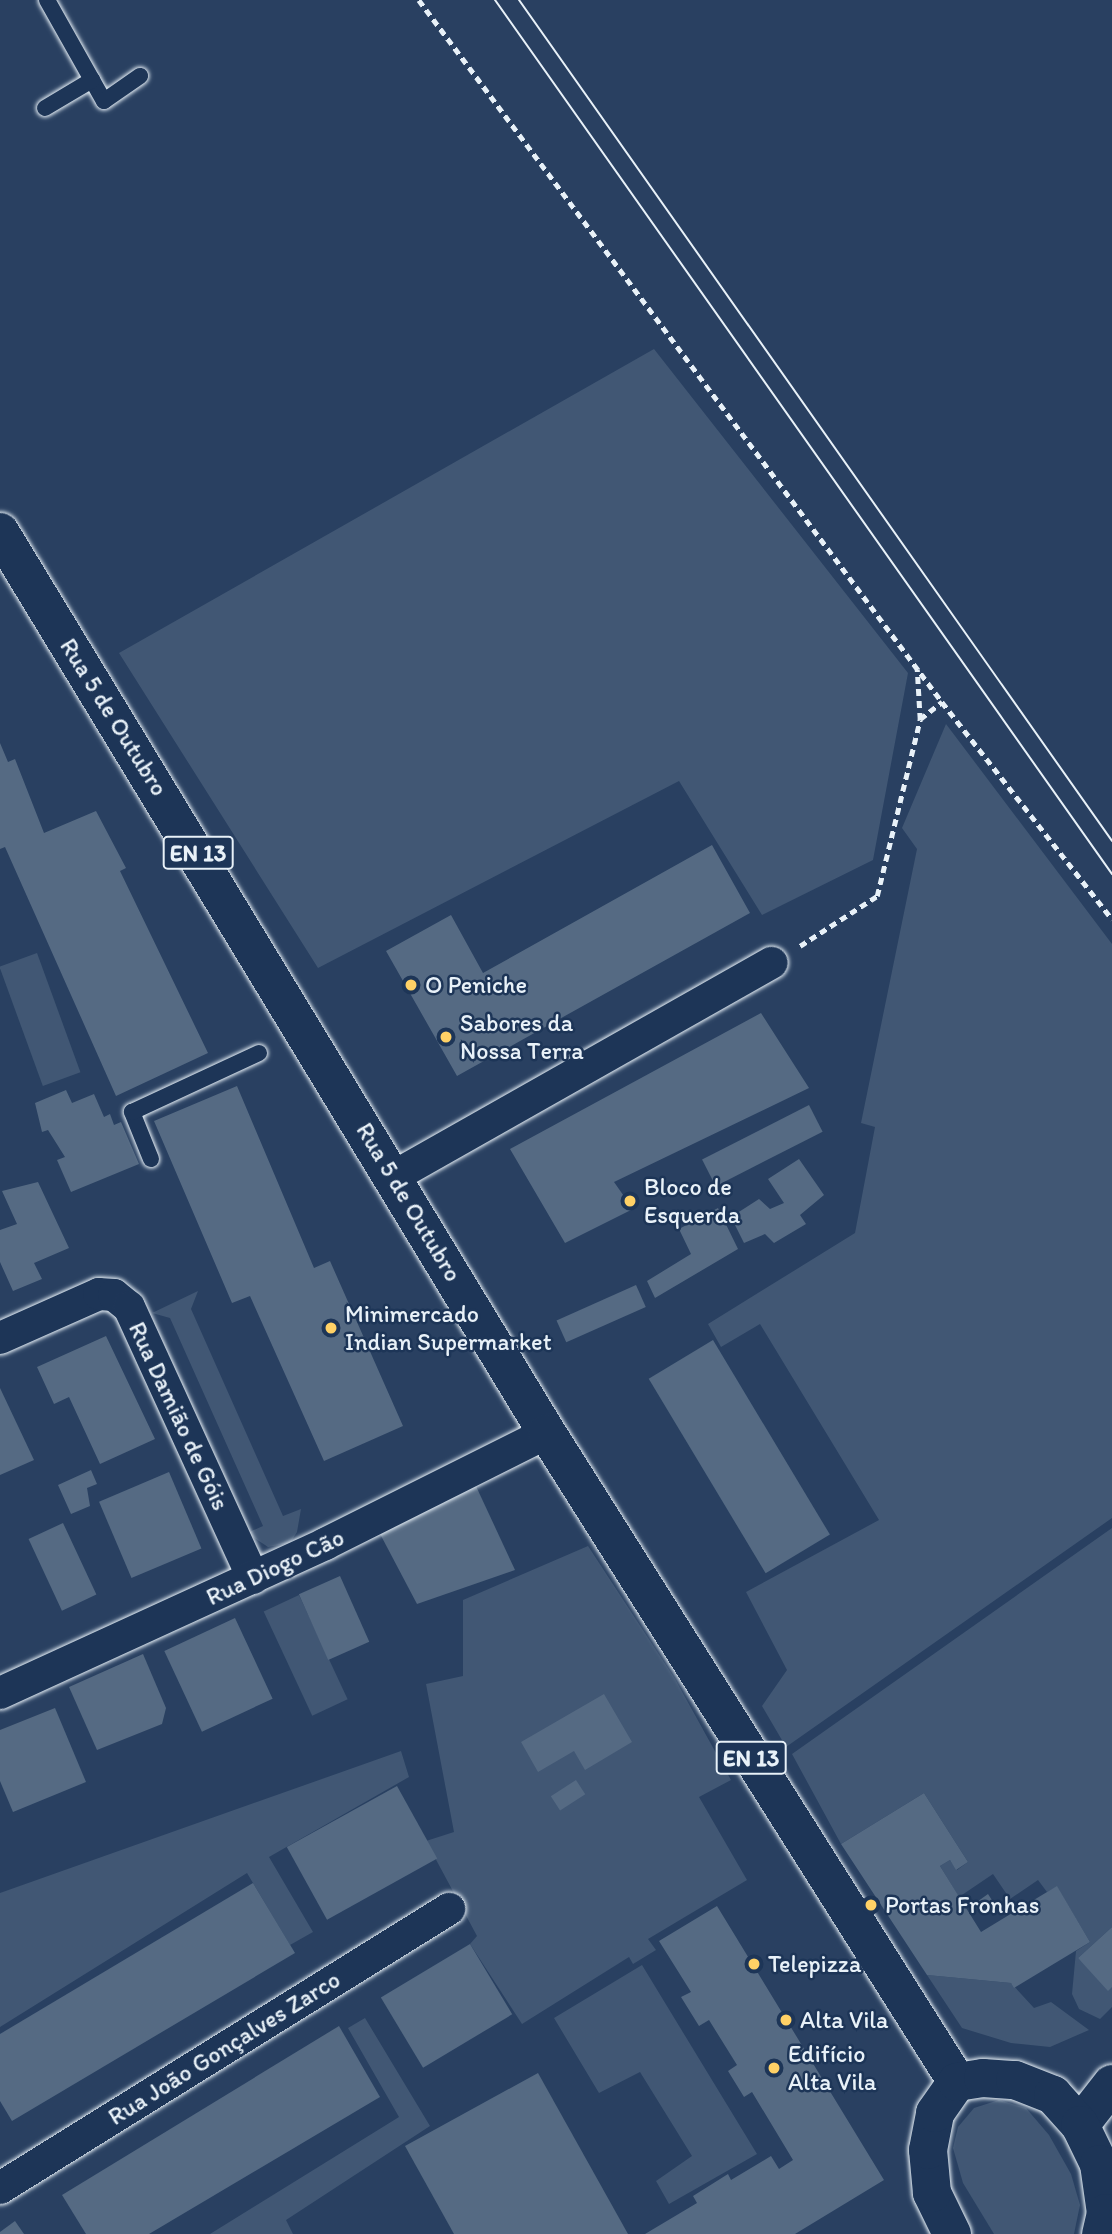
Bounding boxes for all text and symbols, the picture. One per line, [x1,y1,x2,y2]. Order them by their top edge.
street label: Rua 5 de Outubro [54,633,174,801]
road number: EN 13 [161,834,235,873]
place label: O Peniche [425,971,527,999]
marker: O Peniche [403,977,419,993]
place label: Sabores da Nossa Terra [460,1009,580,1065]
marker: Sabores da Nossa Terra [438,1029,454,1045]
street label: Rua 5 de Outubro [350,1117,468,1287]
place label: Bloco de Esquerda [644,1173,740,1229]
marker: Bloco de Esquerda [622,1193,638,1209]
place label: Minimercado Indian Supermarket [345,1300,552,1356]
street label: Rua Damião de Góis [123,1317,235,1515]
marker: Minimercado Indian Supermarket [323,1320,339,1336]
street label: Rua Diogo Cão [201,1522,349,1612]
road number: EN 13 [714,1738,788,1778]
place label: Portas Fronhas [885,1891,1039,1919]
marker: Portas Fronhas [863,1897,879,1913]
place label: Telepizza [768,1950,861,1978]
marker: Telepizza [746,1956,762,1972]
street label: Rua João Gonçalves Zarco [103,1965,345,2131]
place label: Alta Vila [800,2006,888,2034]
marker: Alta Vila [778,2012,794,2028]
place label: Edifício Alta Vila [788,2040,876,2096]
marker: Edifício Alta Vila [766,2060,782,2076]

